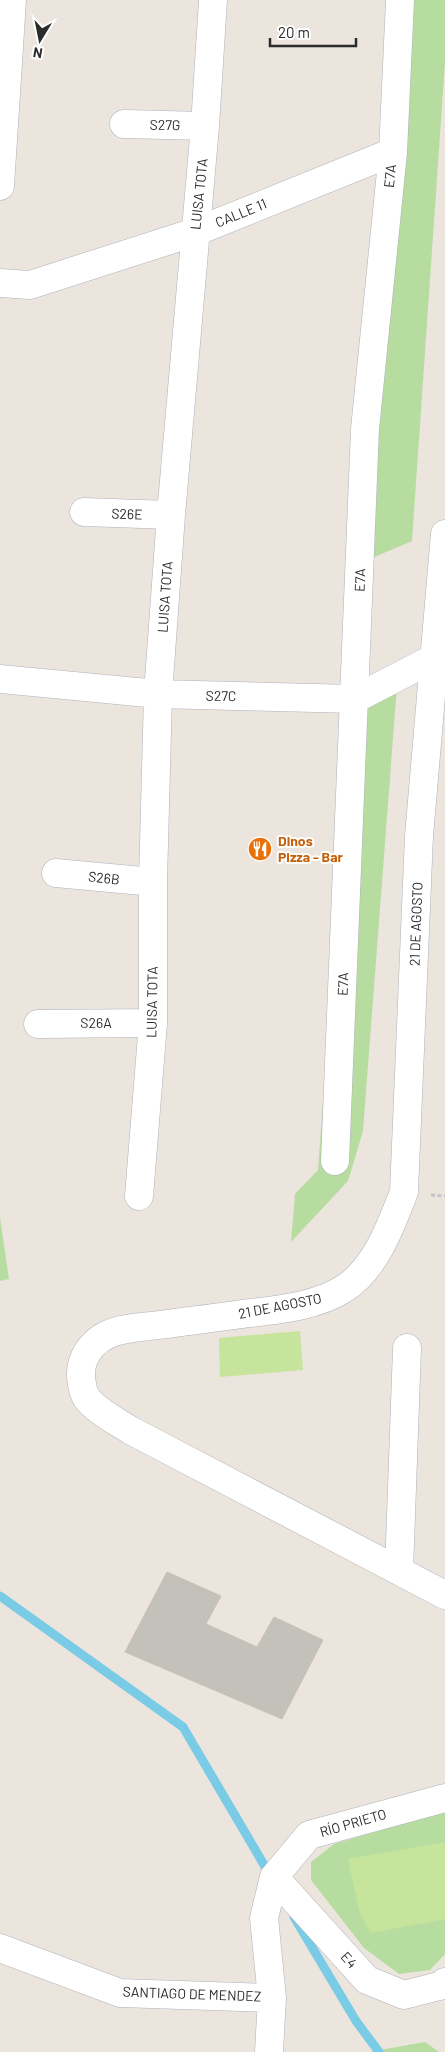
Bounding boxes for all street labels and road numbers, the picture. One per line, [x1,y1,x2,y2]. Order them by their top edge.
street label: S27G [149,116,181,133]
street label: LUISA TOTA [186,157,211,230]
street label: E7A [380,163,399,189]
street label: CALLE 11 [213,195,269,231]
street label: S26E [111,504,143,523]
street label: LUISA TOTA [154,560,176,633]
street label: E7A [351,567,368,592]
street label: S27C [205,687,237,704]
street label: S26B [87,867,121,888]
street label: 21 DE AGOSTO [406,881,425,966]
street label: LUISA TOTA [142,966,161,1038]
street label: E7A [334,971,351,996]
street label: S26A [80,1014,112,1031]
street label: 21 DE AGOSTO [237,1289,323,1322]
street label: RÍO PRIETO [318,1805,388,1840]
street label: E4 [338,1948,361,1971]
street label: SANTIAGO DE MENDEZ [122,1983,262,2004]

